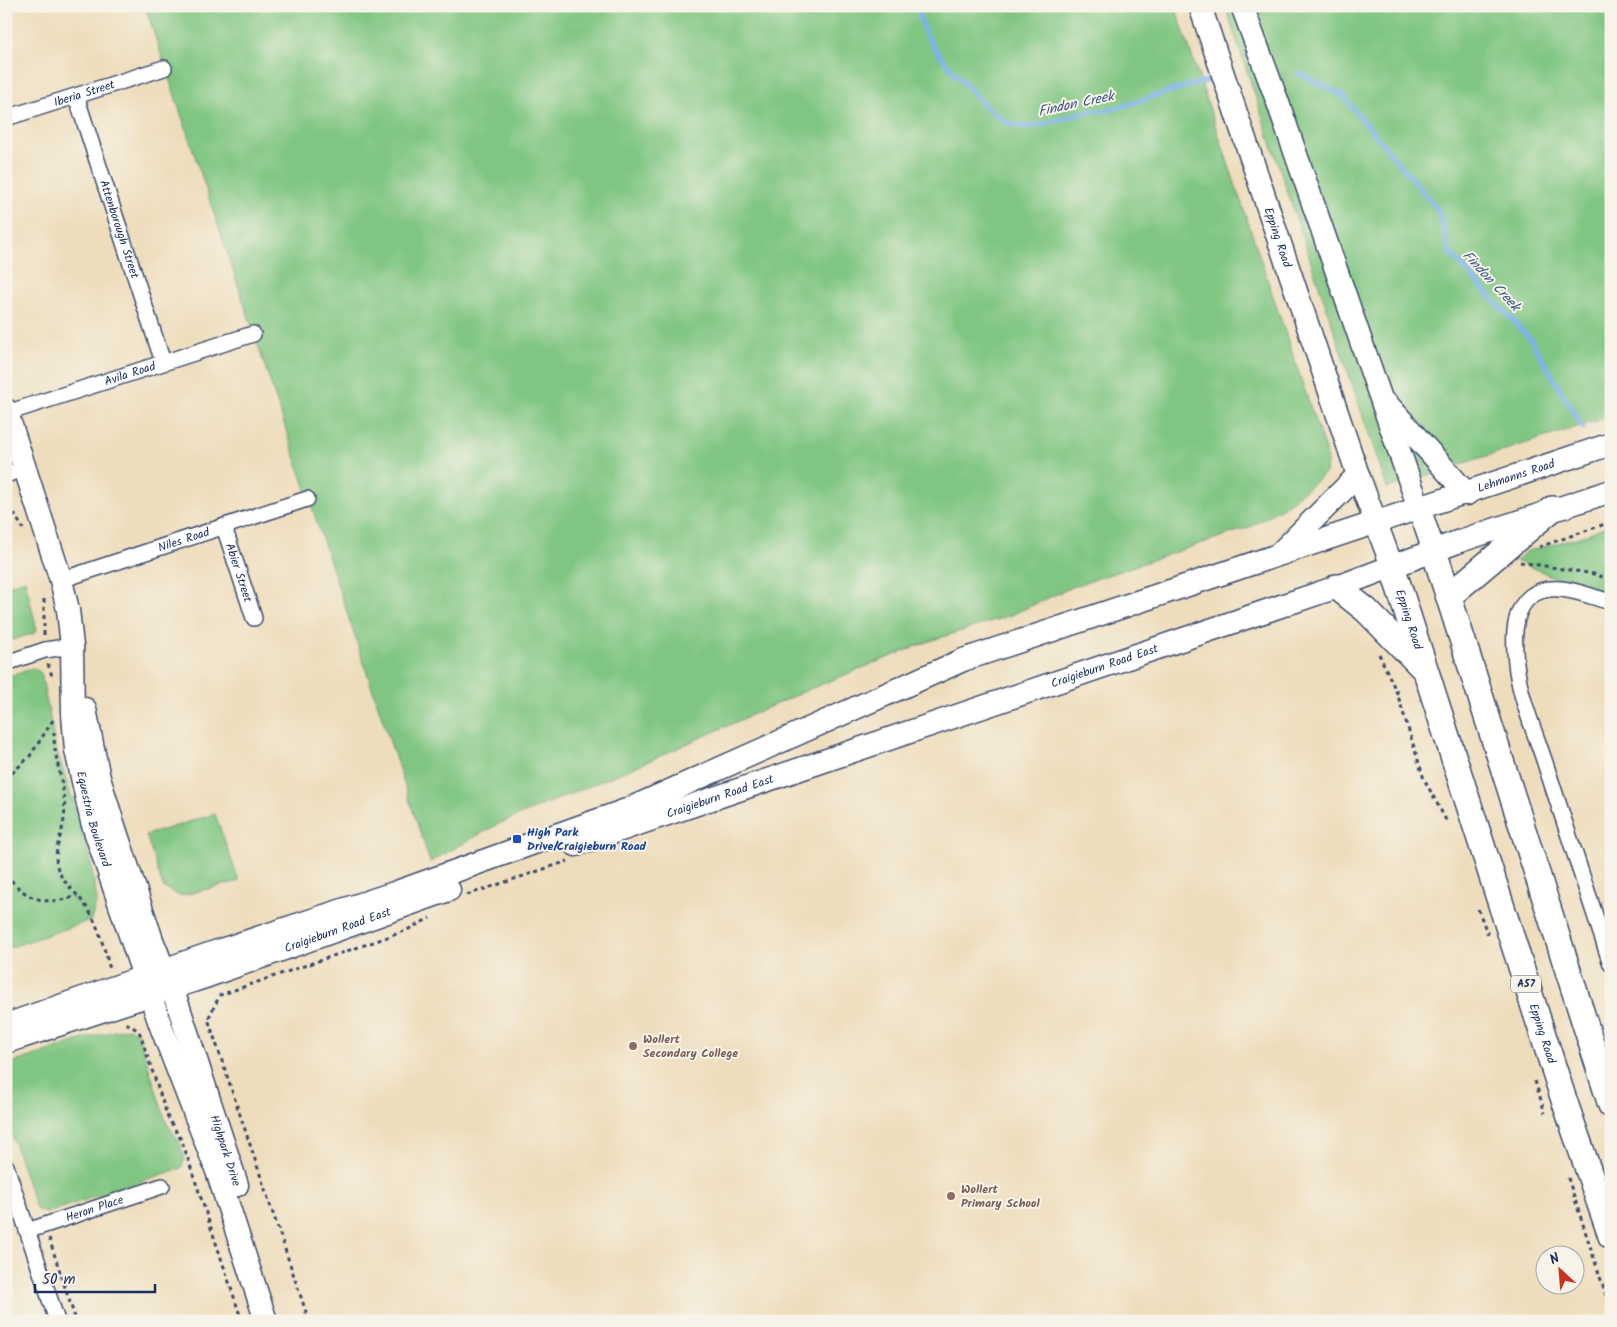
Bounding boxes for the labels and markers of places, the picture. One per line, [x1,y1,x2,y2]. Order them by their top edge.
place label: High Park Drive/Craigieburn Road [527,823,647,856]
marker: High Park Drive/Craigieburn Road [511,833,523,845]
place label: Wollert Secondary College [643,1030,738,1063]
marker: Wollert Secondary College [627,1040,639,1052]
place label: Wollert Primary School [961,1180,1040,1213]
marker: Wollert Primary School [945,1190,957,1202]

